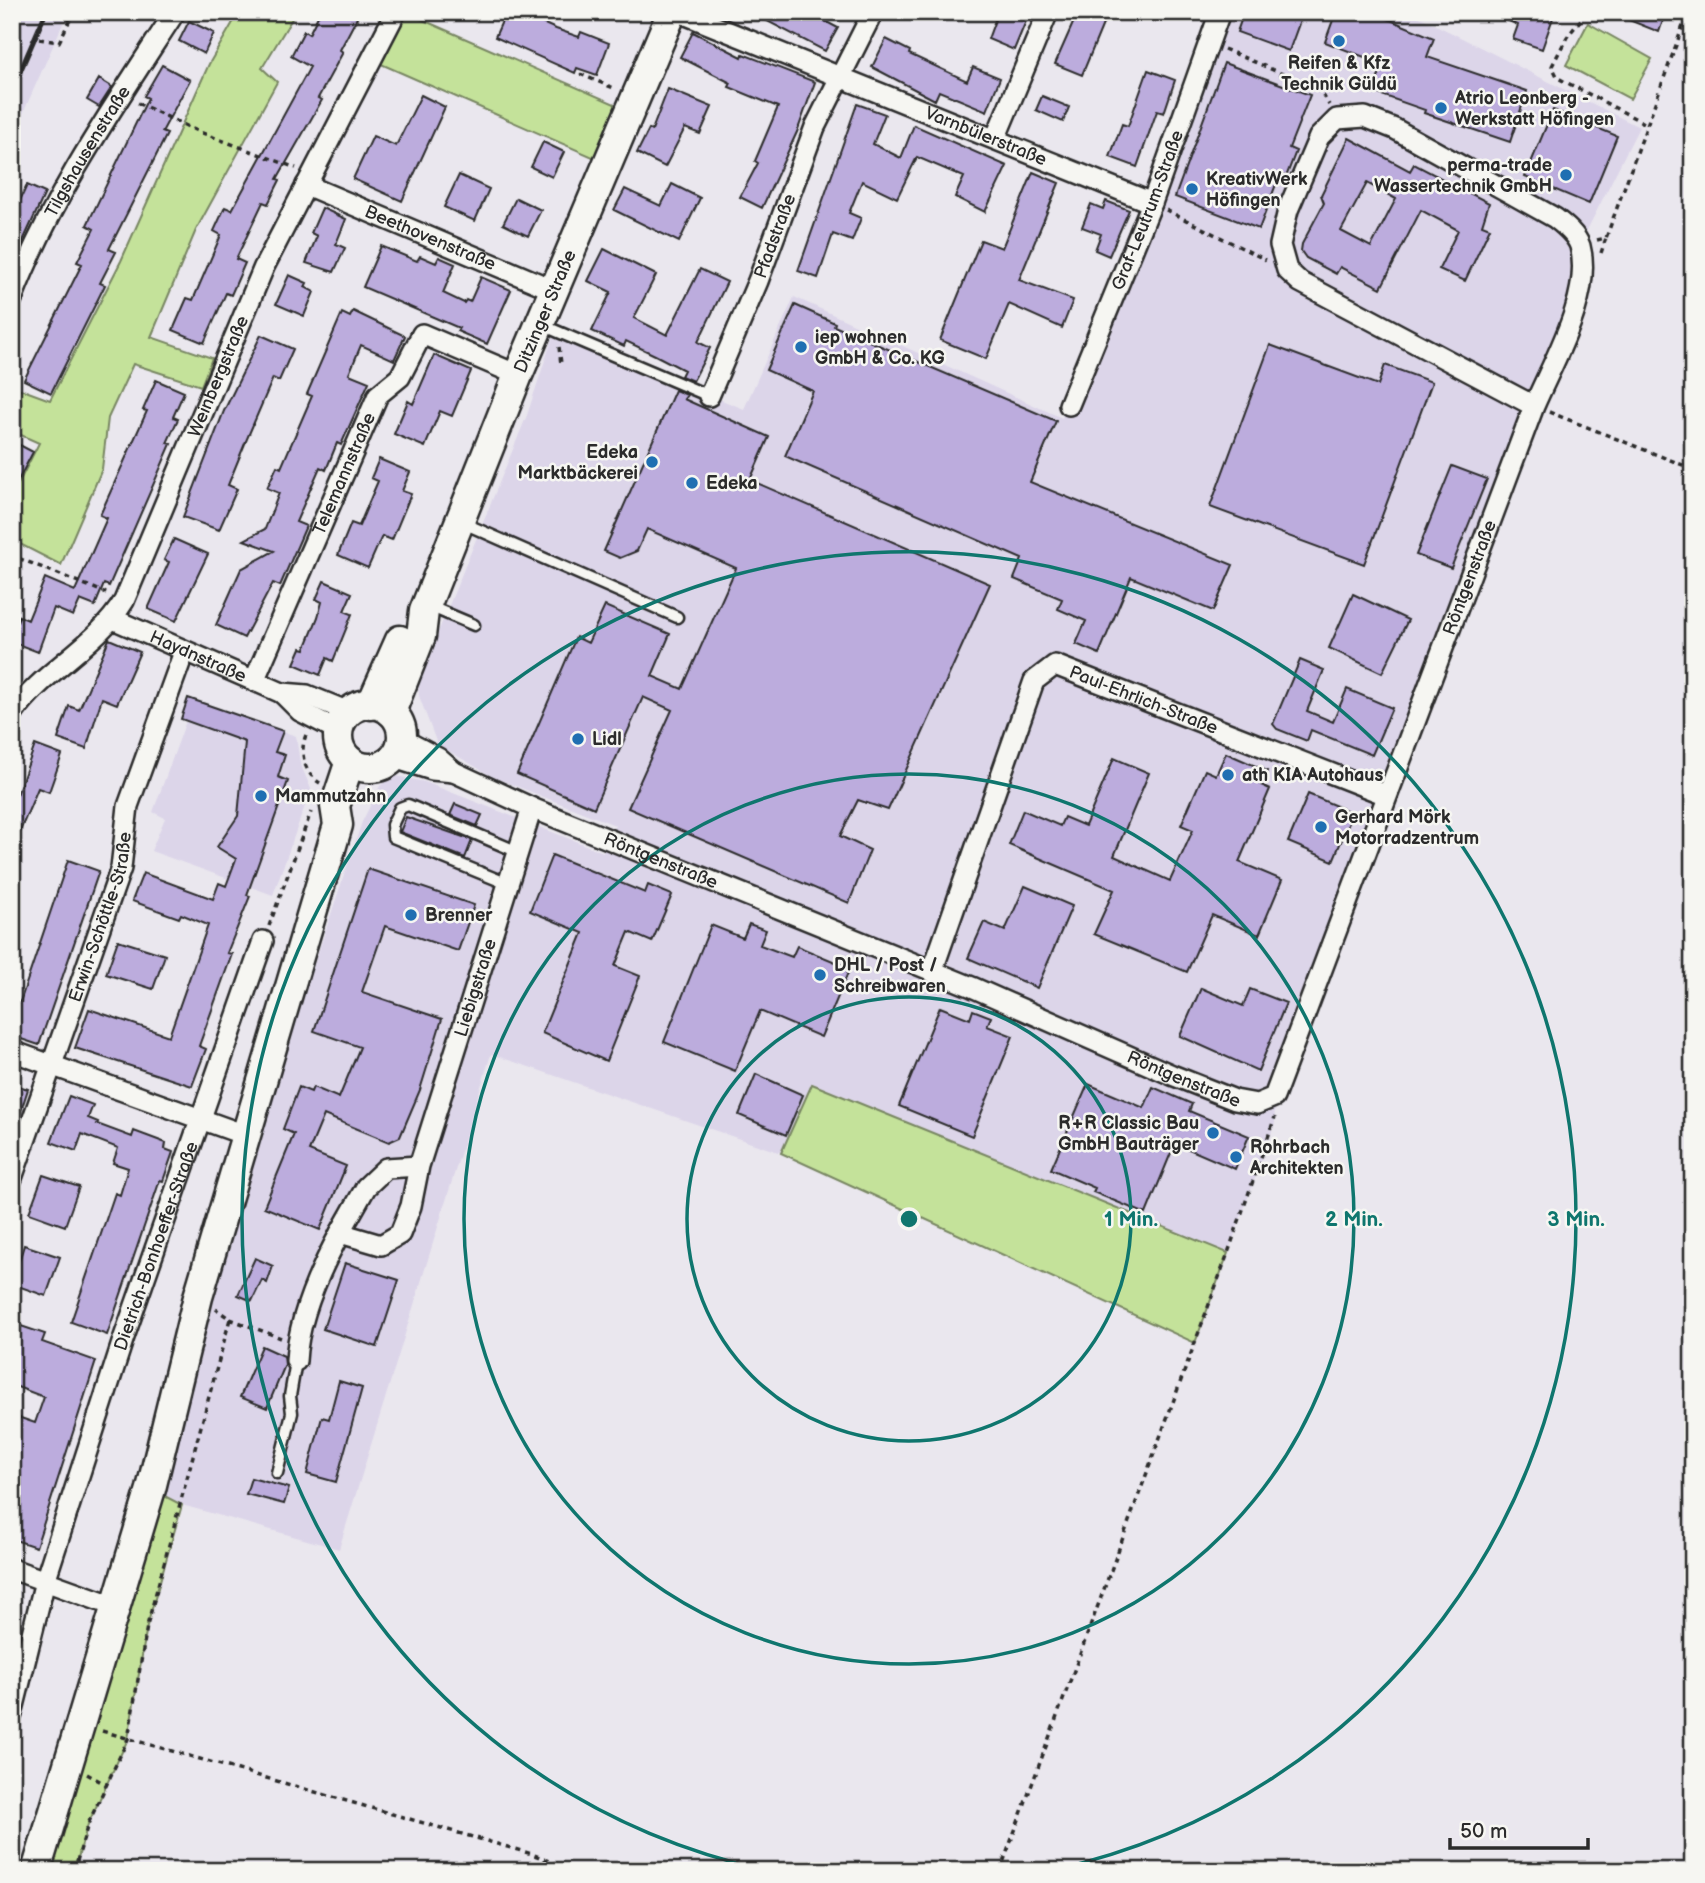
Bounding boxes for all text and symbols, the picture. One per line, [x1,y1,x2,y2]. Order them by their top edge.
marker: Reifen & Kfz Technik Güldü [1331,33,1347,49]
place label: Reifen & Kfz Technik Güldü [1281,53,1397,95]
street label: Tilgshausenstraße [41,82,135,221]
place label: Atrio Leonberg - Werkstatt Höfingen [1454,88,1614,130]
marker: Atrio Leonberg - Werkstatt Höfingen [1433,100,1449,116]
street label: Varnbülerstraße [922,102,1050,170]
street label: Graf-Leutrum-Straße [1107,127,1188,293]
place label: perma-trade Wassertechnik GmbH [1374,155,1552,197]
marker: perma-trade Wassertechnik GmbH [1558,167,1574,183]
place label: KreativWerk Höfingen [1206,169,1308,211]
marker: KreativWerk Höfingen [1184,181,1200,197]
street label: Pfadstraße [749,191,800,281]
street label: Beethovenstraße [362,201,499,275]
street label: Ditzinger Straße [510,246,580,376]
street label: Weinbergstraße [183,312,253,440]
place label: iep wohnen GmbH & Co. KG [815,327,945,369]
marker: iep wohnen GmbH & Co. KG [793,339,809,355]
street label: Telemannstraße [308,409,380,538]
place label: Edeka Marktbäckerei [517,442,638,484]
marker: Edeka Marktbäckerei [644,454,660,470]
place label: Edeka [706,473,758,494]
marker: Edeka [684,475,700,491]
street label: Röntgenstraße [1438,517,1501,638]
street label: Haydnstraße [147,626,250,687]
street label: Paul-Ehrlich-Straße [1066,661,1221,739]
place label: Lidl [592,729,622,750]
marker: Lidl [570,731,586,747]
place label: ath KIA Autohaus [1242,765,1383,786]
marker: ath KIA Autohaus [1220,767,1236,783]
place label: Mammutzahn [275,786,386,807]
marker: Mammutzahn [253,788,269,804]
place label: Gerhard Mörk Motorradzentrum [1335,807,1479,849]
marker: Gerhard Mörk Motorradzentrum [1313,819,1329,835]
street label: Röntgenstraße [601,828,721,893]
street label: Erwin-Schöttle-Straße [64,831,136,1005]
place label: Brenner [425,905,493,926]
marker: Brenner [403,907,419,923]
street label: Liebigstraße [450,936,501,1039]
place label: DHL / Post / Schreibwaren [834,955,946,997]
marker: DHL / Post / Schreibwaren [812,967,828,983]
street label: Röntgenstraße [1124,1046,1244,1112]
place label: R+R Classic Bau GmbH Bauträger [1058,1113,1200,1155]
marker: R+R Classic Bau GmbH Bauträger [1205,1125,1221,1141]
place label: Rohrbach Architekten [1249,1137,1344,1179]
street label: Dietrich-Bonhoeffer-Straße [110,1138,202,1353]
marker: Rohrbach Architekten [1228,1149,1244,1165]
centre of rings [897,1207,921,1231]
text: 1 Min. [1104,1207,1158,1232]
text: 2 Min. [1325,1207,1383,1232]
text: 3 Min. [1547,1207,1605,1232]
scale bar [1450,1806,1588,1850]
text: 50 m [1460,1819,1507,1844]

